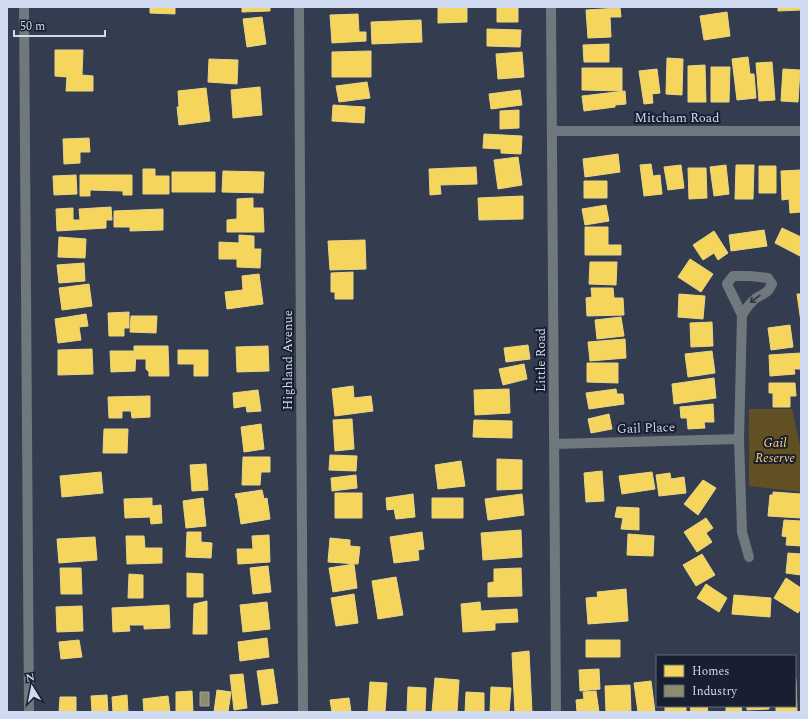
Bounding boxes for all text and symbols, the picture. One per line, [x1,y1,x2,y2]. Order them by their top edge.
scale bar [14,12,105,38]
text: 50 m [20,17,45,36]
street label: Mitcham Road [635,108,719,128]
one-way arrow [750,295,761,304]
street label: Highland Avenue [278,310,298,410]
street label: Little Road [531,328,551,392]
street label: Gail Place [616,417,676,439]
park label: Gail Reserve [755,433,795,468]
legend [656,655,796,707]
text: Homes [692,662,730,681]
north arrow [12,667,52,707]
text: N [24,668,36,687]
text: Industry [692,682,738,701]

